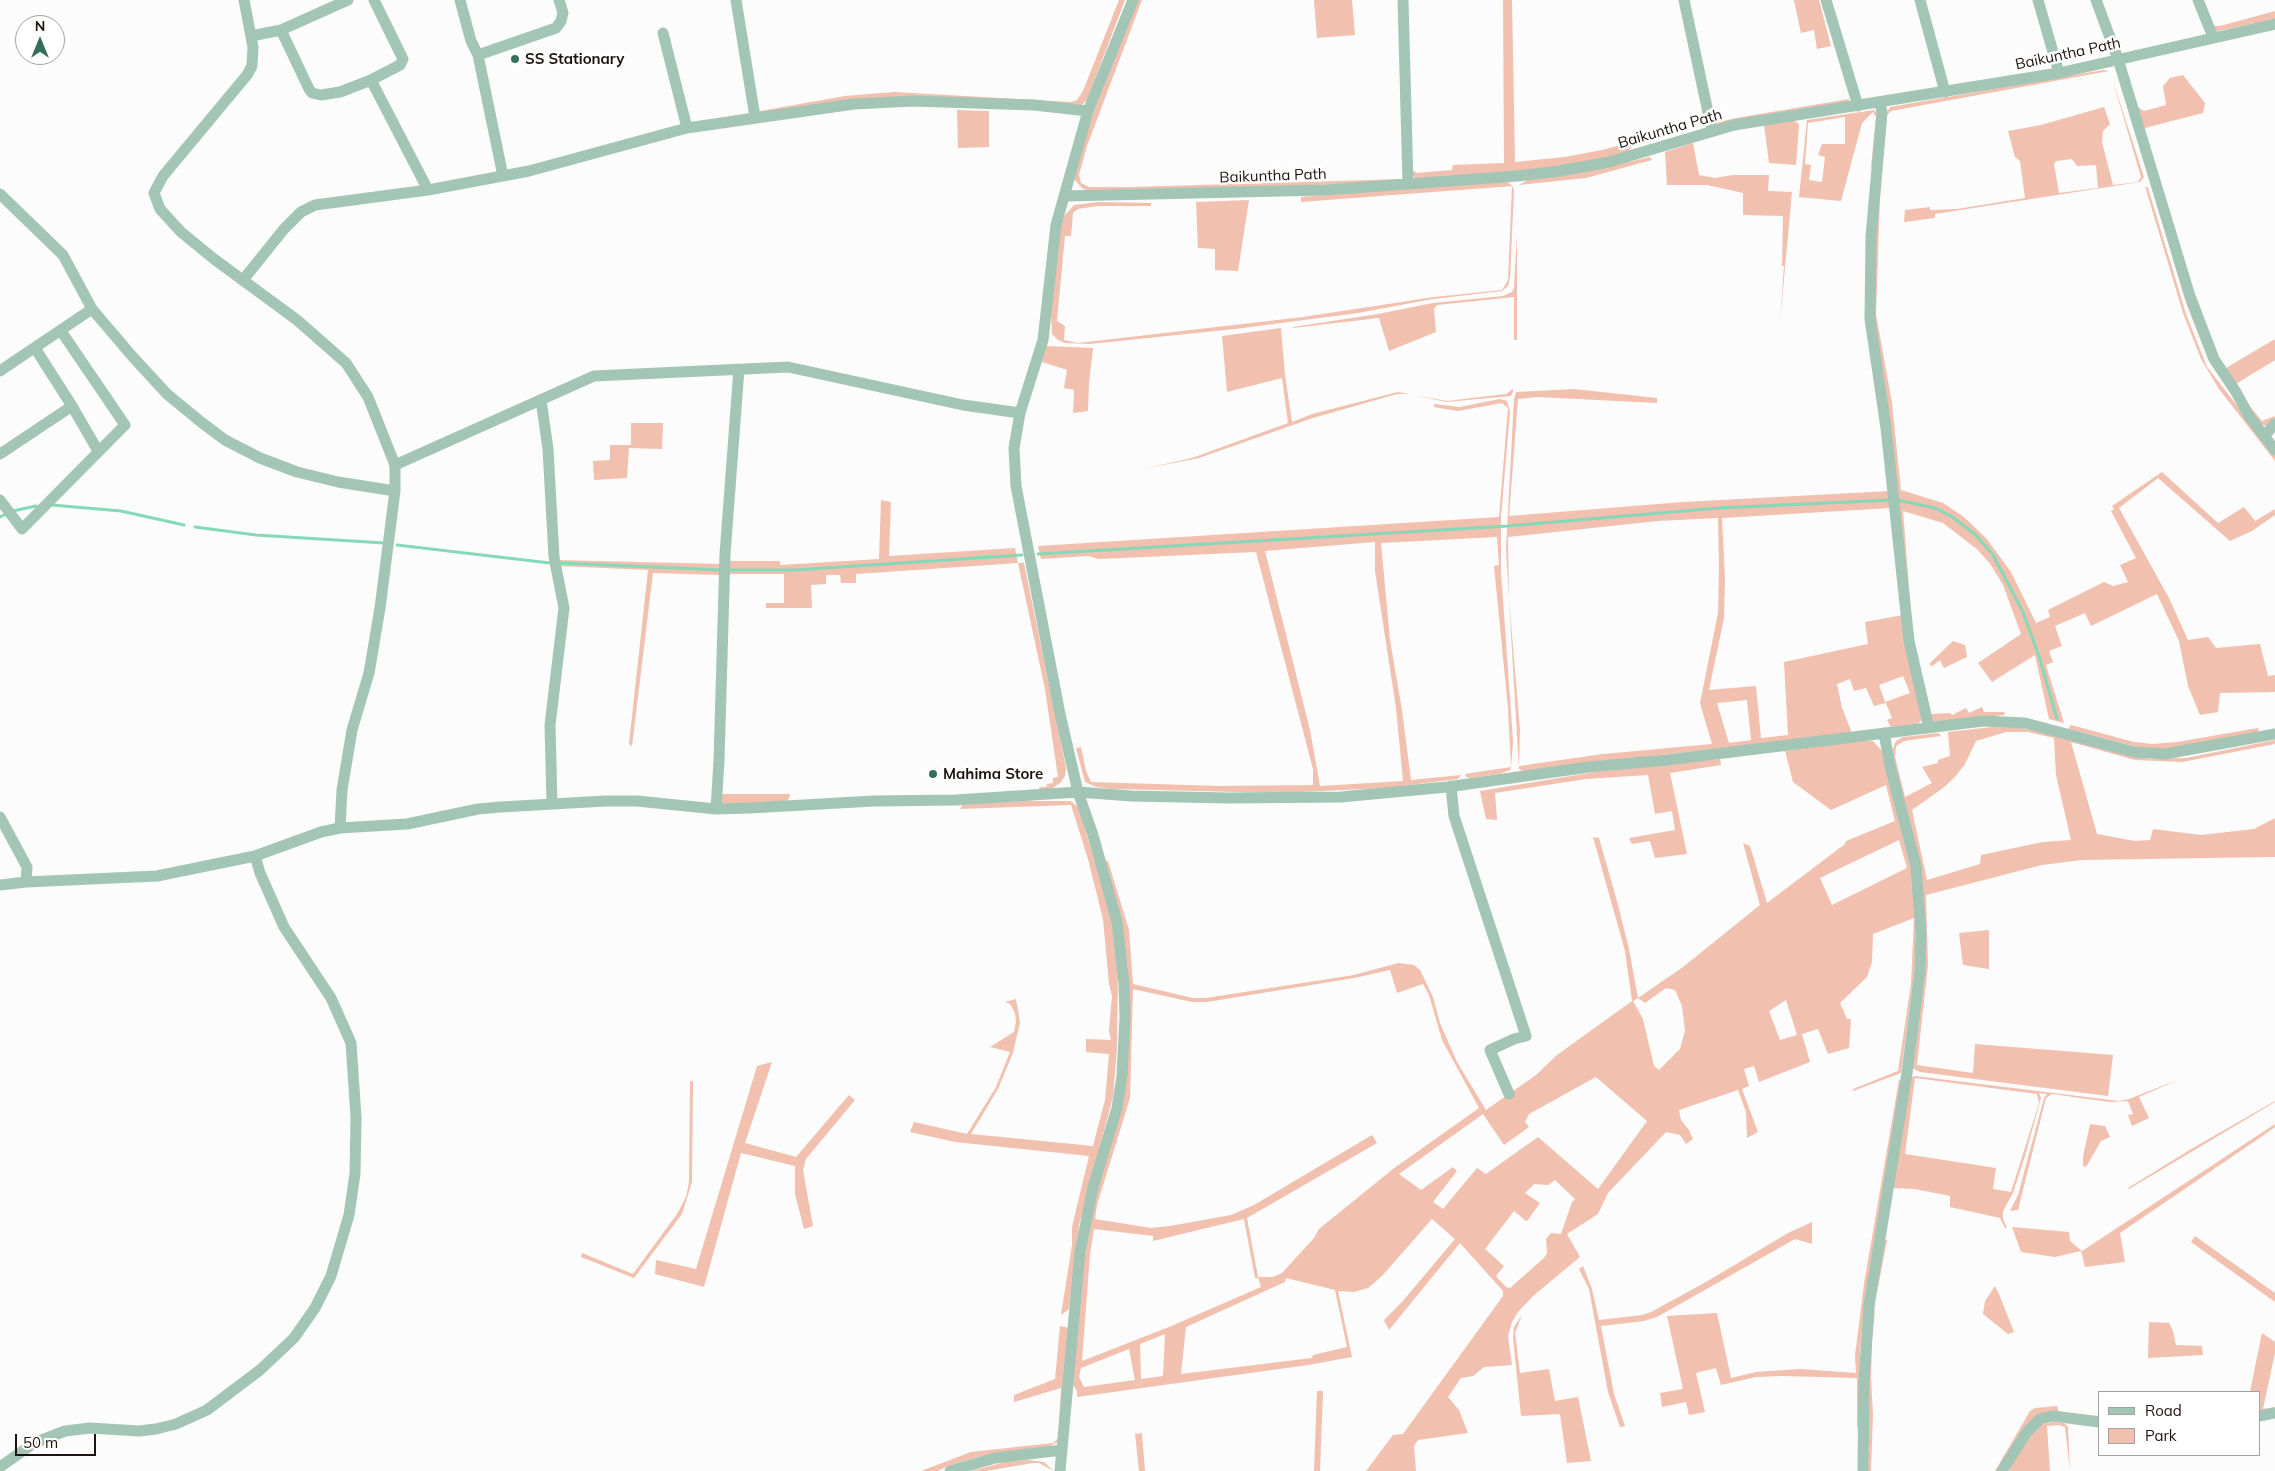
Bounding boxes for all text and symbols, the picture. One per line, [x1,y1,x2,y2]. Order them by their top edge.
north arrow [15,15,65,65]
text: N [35,17,45,35]
street label: Baikuntha Path [2014,34,2122,74]
place label: SS Stationary [525,50,624,68]
marker: SS Stationary [509,53,521,65]
street label: Baikuntha Path [1616,106,1724,152]
street label: Baikuntha Path [1219,165,1327,187]
place label: Mahima Store [943,765,1043,783]
marker: Mahima Store [927,768,939,780]
legend [2098,1391,2260,1456]
text: Road [2145,1401,2182,1420]
scale bar [18,1424,99,1456]
text: Park [2145,1426,2177,1445]
text: 50 m [23,1433,58,1452]

